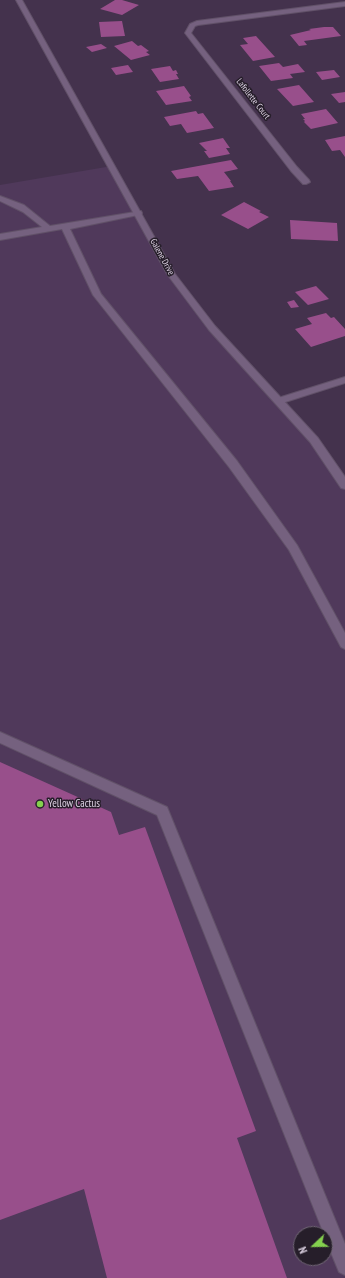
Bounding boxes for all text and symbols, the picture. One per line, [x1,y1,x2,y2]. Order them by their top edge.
street label: Lafollette Court [234,77,272,121]
street label: Galene Drive [148,237,176,277]
place label: Yellow Cactus [48,797,100,811]
marker: Yellow Cactus [35,799,45,809]
north arrow [293,1226,333,1266]
text: N [295,1245,310,1256]

